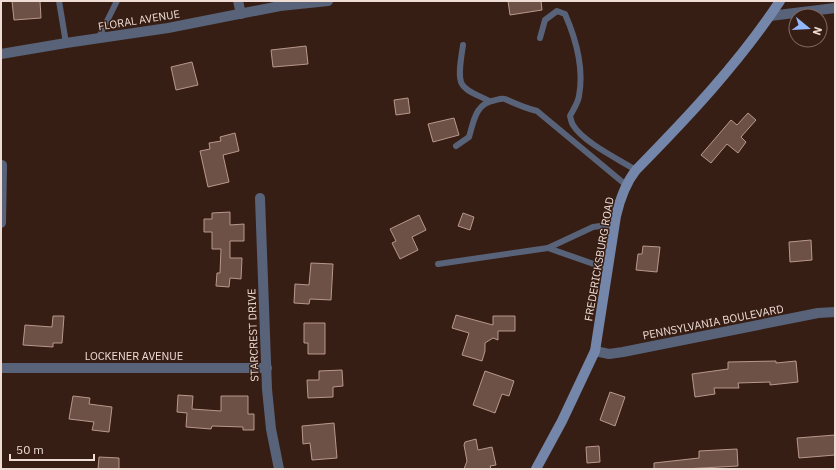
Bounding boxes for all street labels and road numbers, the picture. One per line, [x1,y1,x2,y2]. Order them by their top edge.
street label: FLORAL AVENUE [97,7,181,33]
street label: FREDERICKSBURG ROAD [581,196,617,322]
street label: STARCREST DRIVE [244,288,262,382]
street label: PENNSYLVANIA BOULEVARD [641,301,785,343]
street label: LOCKENER AVENUE [85,349,183,363]

